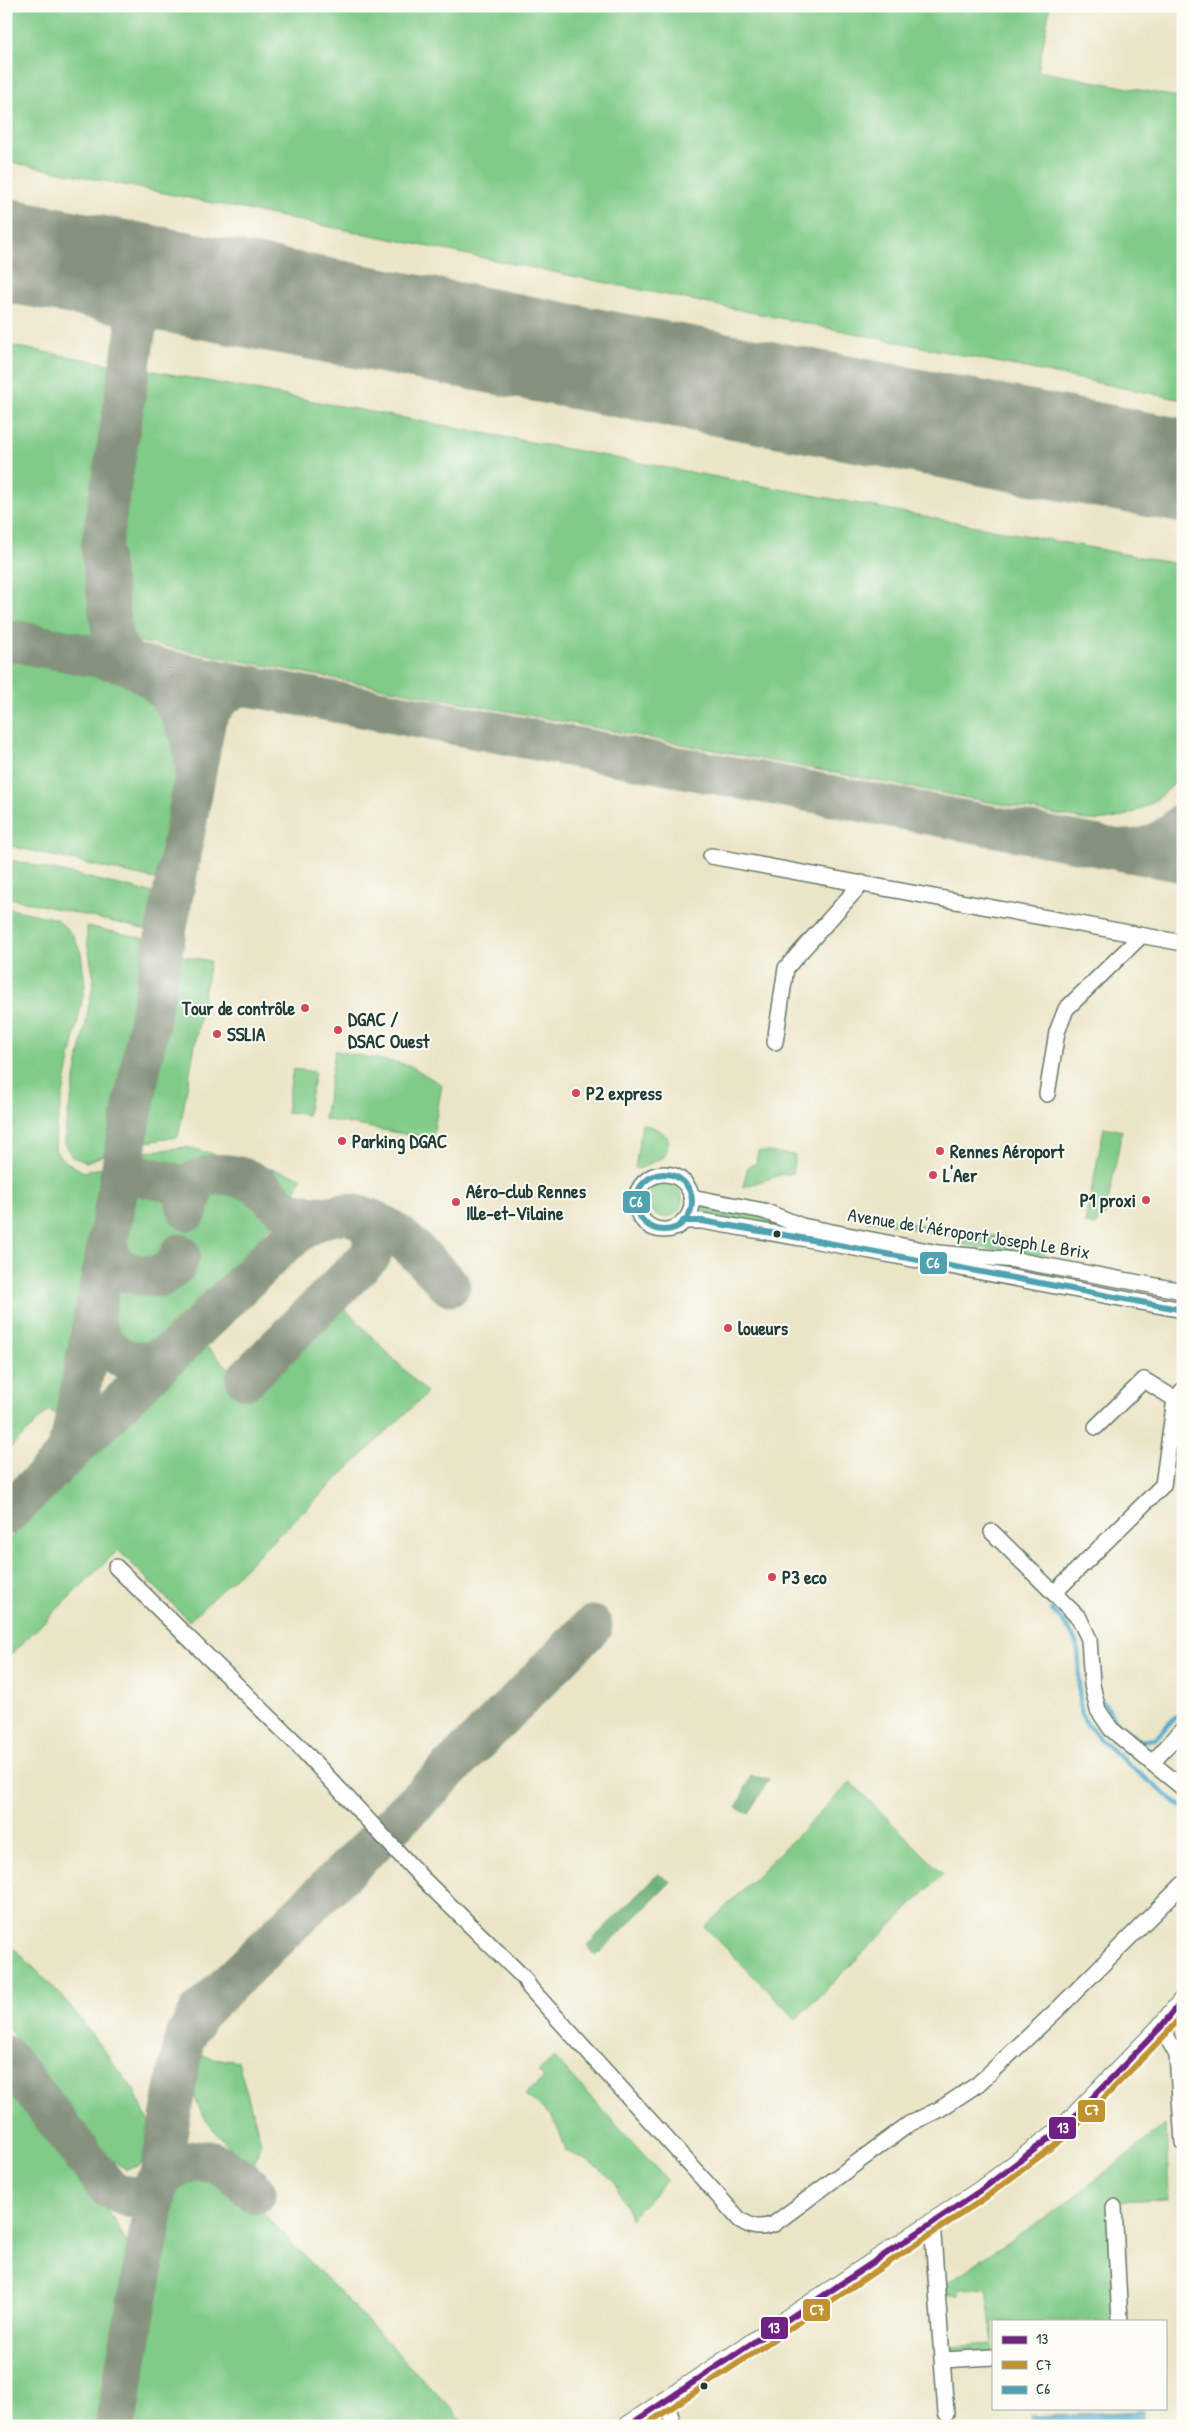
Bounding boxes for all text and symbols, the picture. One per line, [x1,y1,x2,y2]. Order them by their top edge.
place label: Tour de contrôle [181,995,295,1021]
marker: Tour de contrôle [299,1002,311,1014]
place label: DGAC / DSAC Ouest [348,1006,431,1054]
place label: SSLIA [227,1021,266,1047]
marker: DGAC / DSAC Ouest [332,1024,344,1036]
marker: SSLIA [211,1028,223,1040]
place label: P2 express [586,1080,663,1107]
marker: P2 express [570,1087,582,1099]
place label: Parking DGAC [352,1128,447,1155]
marker: Parking DGAC [336,1135,348,1147]
place label: Rennes Aéroport [950,1138,1066,1165]
marker: Rennes Aéroport [934,1145,946,1157]
place label: L'Aer [943,1162,978,1188]
marker: L'Aer [927,1169,939,1181]
place label: Aéro-club Rennes Ille-et-Vilaine [466,1178,587,1226]
place label: P1 proxi [1080,1187,1136,1214]
line badge: C6 [622,1190,651,1214]
text: C6 [629,1192,643,1211]
marker: P1 proxi [1140,1194,1152,1206]
marker: Aéro-club Rennes Ille-et-Vilaine [450,1196,462,1208]
street label: Avenue de l'Aéroport Joseph Le Brix [846,1201,1092,1265]
unlabelled marker [772,1229,782,1239]
line badge: C6 [919,1251,948,1275]
text: C6 [926,1253,940,1272]
place label: loueurs [738,1315,789,1341]
marker: loueurs [722,1322,734,1334]
place label: P3 eco [782,1564,827,1590]
marker: P3 eco [766,1571,778,1583]
line badge: C7 [1077,2099,1106,2123]
text: C7 [1085,2100,1099,2119]
line badge: 13 [1048,2116,1077,2140]
text: 13 [1057,2118,1069,2137]
line badge: C7 [802,2298,831,2322]
text: C7 [810,2300,824,2319]
line badge: 13 [760,2316,789,2340]
text: 13 [768,2318,780,2337]
legend [992,2320,1166,2410]
text: 13 [1036,2328,1048,2349]
text: C7 [1036,2354,1052,2375]
text: C6 [1036,2378,1050,2399]
unlabelled marker [699,2381,709,2391]

